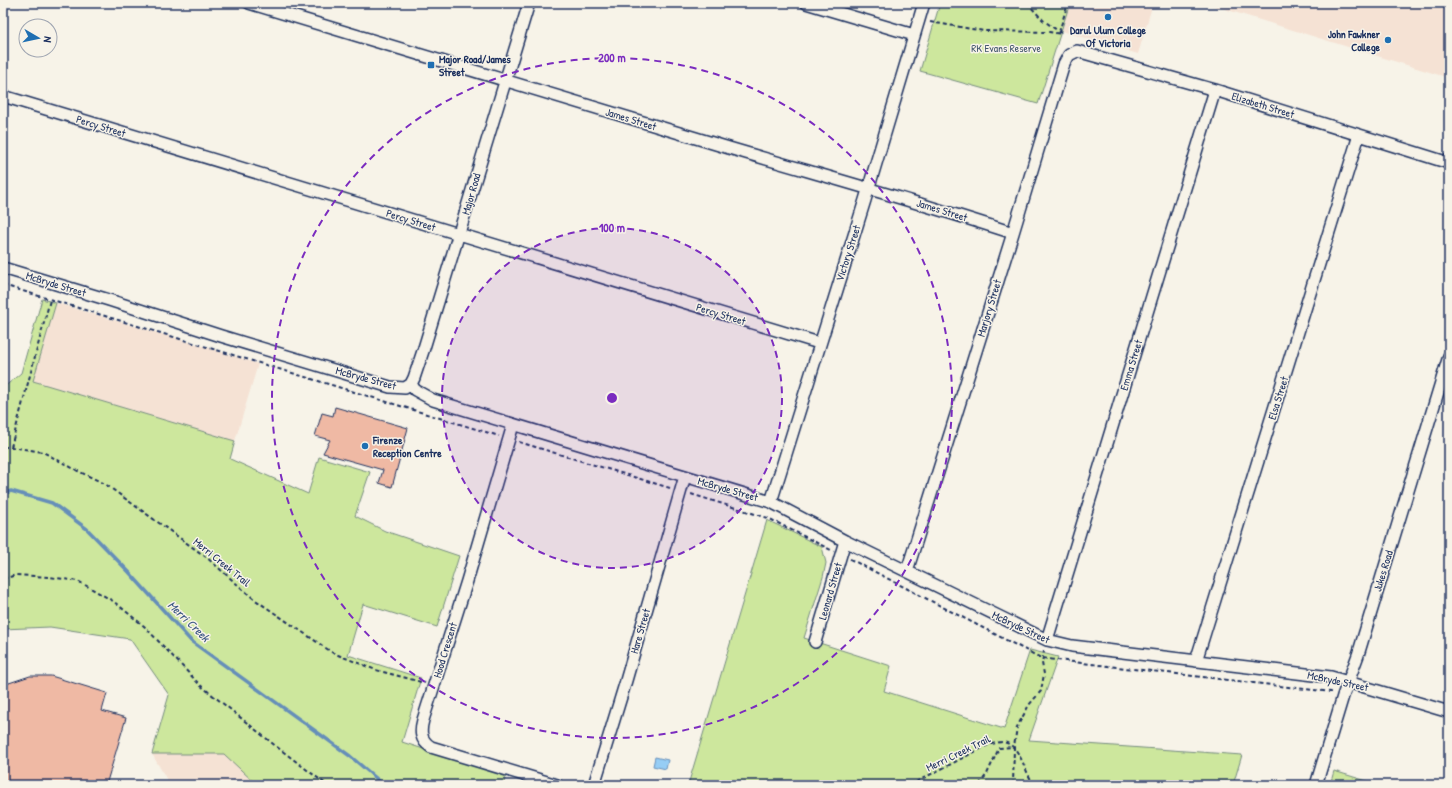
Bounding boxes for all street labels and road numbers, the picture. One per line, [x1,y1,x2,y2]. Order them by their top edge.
street label: Elizabeth Street [1230,89,1296,121]
street label: James Street [604,105,658,133]
street label: Percy Street [75,112,128,140]
street label: Major Road [458,171,484,216]
street label: James Street [915,196,969,224]
street label: Percy Street [385,206,438,234]
street label: Victory Street [832,223,864,283]
street label: McBryde Street [24,268,88,300]
street label: Marjory Street [974,277,1004,338]
street label: Percy Street [695,300,748,328]
street label: Emma Street [1117,338,1145,392]
street label: McBryde Street [334,363,398,393]
street label: Elsa Street [1265,374,1291,421]
street label: McBryde Street [696,474,760,504]
street label: Merri Creek Trail [191,535,253,589]
street label: Jukes Road [1370,548,1396,593]
street label: Leonard Street [815,561,845,621]
street label: Hare Street [627,607,653,655]
street label: McBryde Street [990,608,1052,647]
street label: Hood Crescent [430,620,460,679]
street label: McBryde Street [1306,668,1370,694]
street label: Merri Creek Trail [924,731,992,775]

